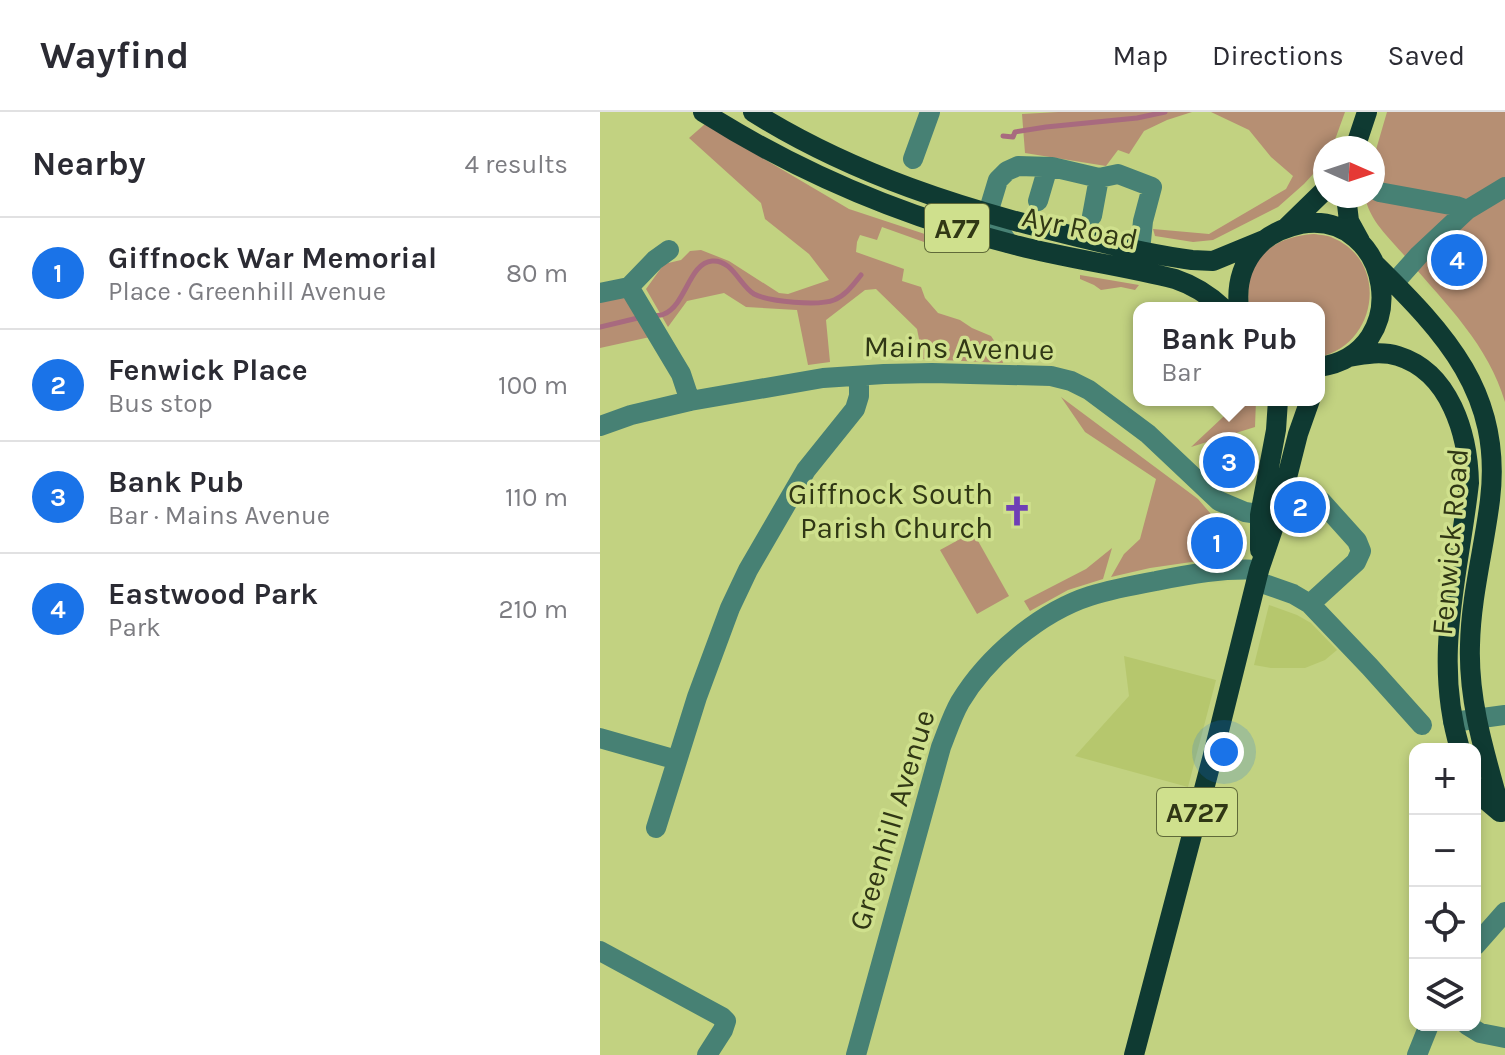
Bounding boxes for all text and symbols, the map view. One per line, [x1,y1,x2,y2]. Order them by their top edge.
text: Wayfind [40,33,189,78]
text: Map [1113,39,1168,72]
text: Directions [1212,39,1344,72]
text: Saved [1388,39,1465,72]
north arrow [1313,136,1385,208]
text: Nearby [32,144,146,184]
text: 4 results [464,149,568,180]
street label: Ayr Road [1019,198,1141,258]
road number: A77 [925,204,989,252]
pin: 4 [1431,230,1483,290]
text: Giffnock War Memorial [108,240,437,276]
text: 1 [53,258,63,289]
text: 80 m [506,258,568,289]
text: Place · Greenhill Avenue [108,276,386,307]
popup [1133,302,1325,406]
text: Bank Pub [1161,321,1297,357]
street label: Mains Avenue [863,328,1055,368]
text: Fenwick Place [108,352,308,388]
text: Bar [1161,357,1201,388]
text: 2 [50,370,66,401]
text: 100 m [498,370,568,401]
text: Bus stop [108,388,213,419]
pin: 3 [1203,432,1255,492]
street label: Fenwick Road [1424,447,1476,637]
text: Bank Pub [108,464,244,500]
place label: Giffnock South Parish Church [788,476,993,546]
pin: 2 [1274,477,1326,537]
text: 3 [50,482,66,513]
text: 110 m [505,482,568,513]
church icon: Giffnock South Parish Church [1000,494,1034,528]
text: Bar · Mains Avenue [108,500,330,531]
pin: 1 [1191,513,1243,573]
text: Eastwood Park [108,576,318,612]
text: 4 [50,594,66,625]
text: 210 m [498,594,568,625]
text: Park [108,612,161,643]
street label: Greenhill Avenue [841,705,943,935]
your location [1204,732,1244,772]
map controls [1409,743,1481,1031]
button: + [1409,743,1481,815]
road number: A727 [1157,788,1237,836]
button: − [1409,815,1481,887]
button: locate [1409,887,1481,959]
button: layers [1409,959,1481,1031]

